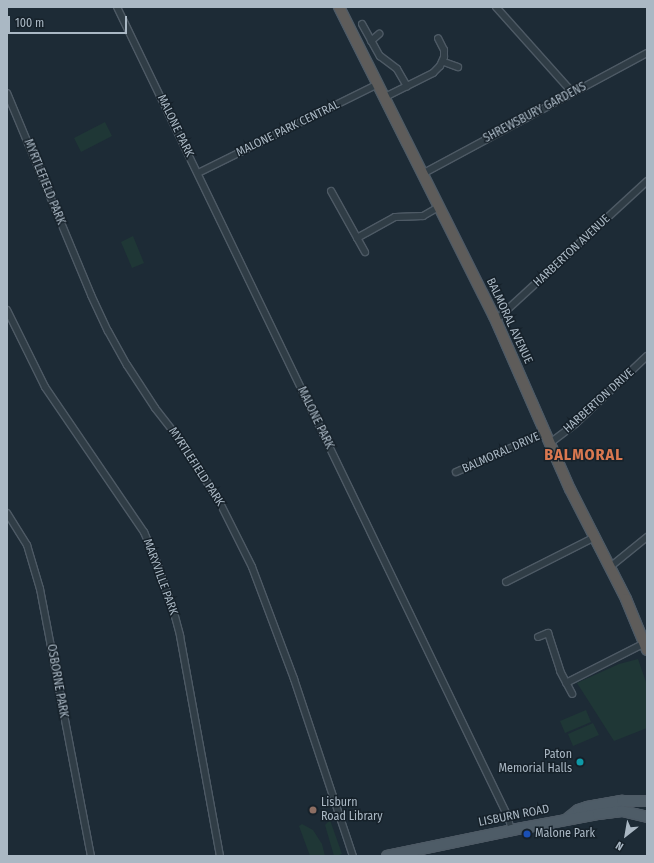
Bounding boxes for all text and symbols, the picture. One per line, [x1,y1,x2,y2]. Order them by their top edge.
scale bar [10,8,129,34]
text: 100 m [15,16,44,30]
street label: SHREWSBURY GARDENS [481,80,589,146]
street label: MALONE PARK [154,92,196,160]
street label: MALONE PARK CENTRAL [234,98,342,160]
street label: MYRTLEFIELD PARK [20,137,68,227]
street label: HARBERTON AVENUE [531,212,613,290]
street label: BALMORAL AVENUE [483,276,535,366]
street label: HARBERTON DRIVE [561,366,637,436]
street label: MALONE PARK [294,384,336,452]
street label: MYRTLEFIELD PARK [165,425,227,509]
street label: BALMORAL DRIVE [460,429,542,477]
district label: BALMORAL [544,445,624,465]
street label: MARYVILLE PARK [140,537,180,617]
street label: OSBORNE PARK [43,643,71,719]
place label: Paton Memorial Halls [499,748,572,776]
marker: Paton Memorial Halls [575,757,585,767]
place label: Lisburn Road Library [321,796,383,824]
street label: LISBURN ROAD [477,802,551,830]
marker: Lisburn Road Library [308,805,318,815]
north arrow [606,815,646,855]
place label: Malone Park [535,827,595,841]
marker: Malone Park [522,829,532,839]
text: N [613,838,626,853]

